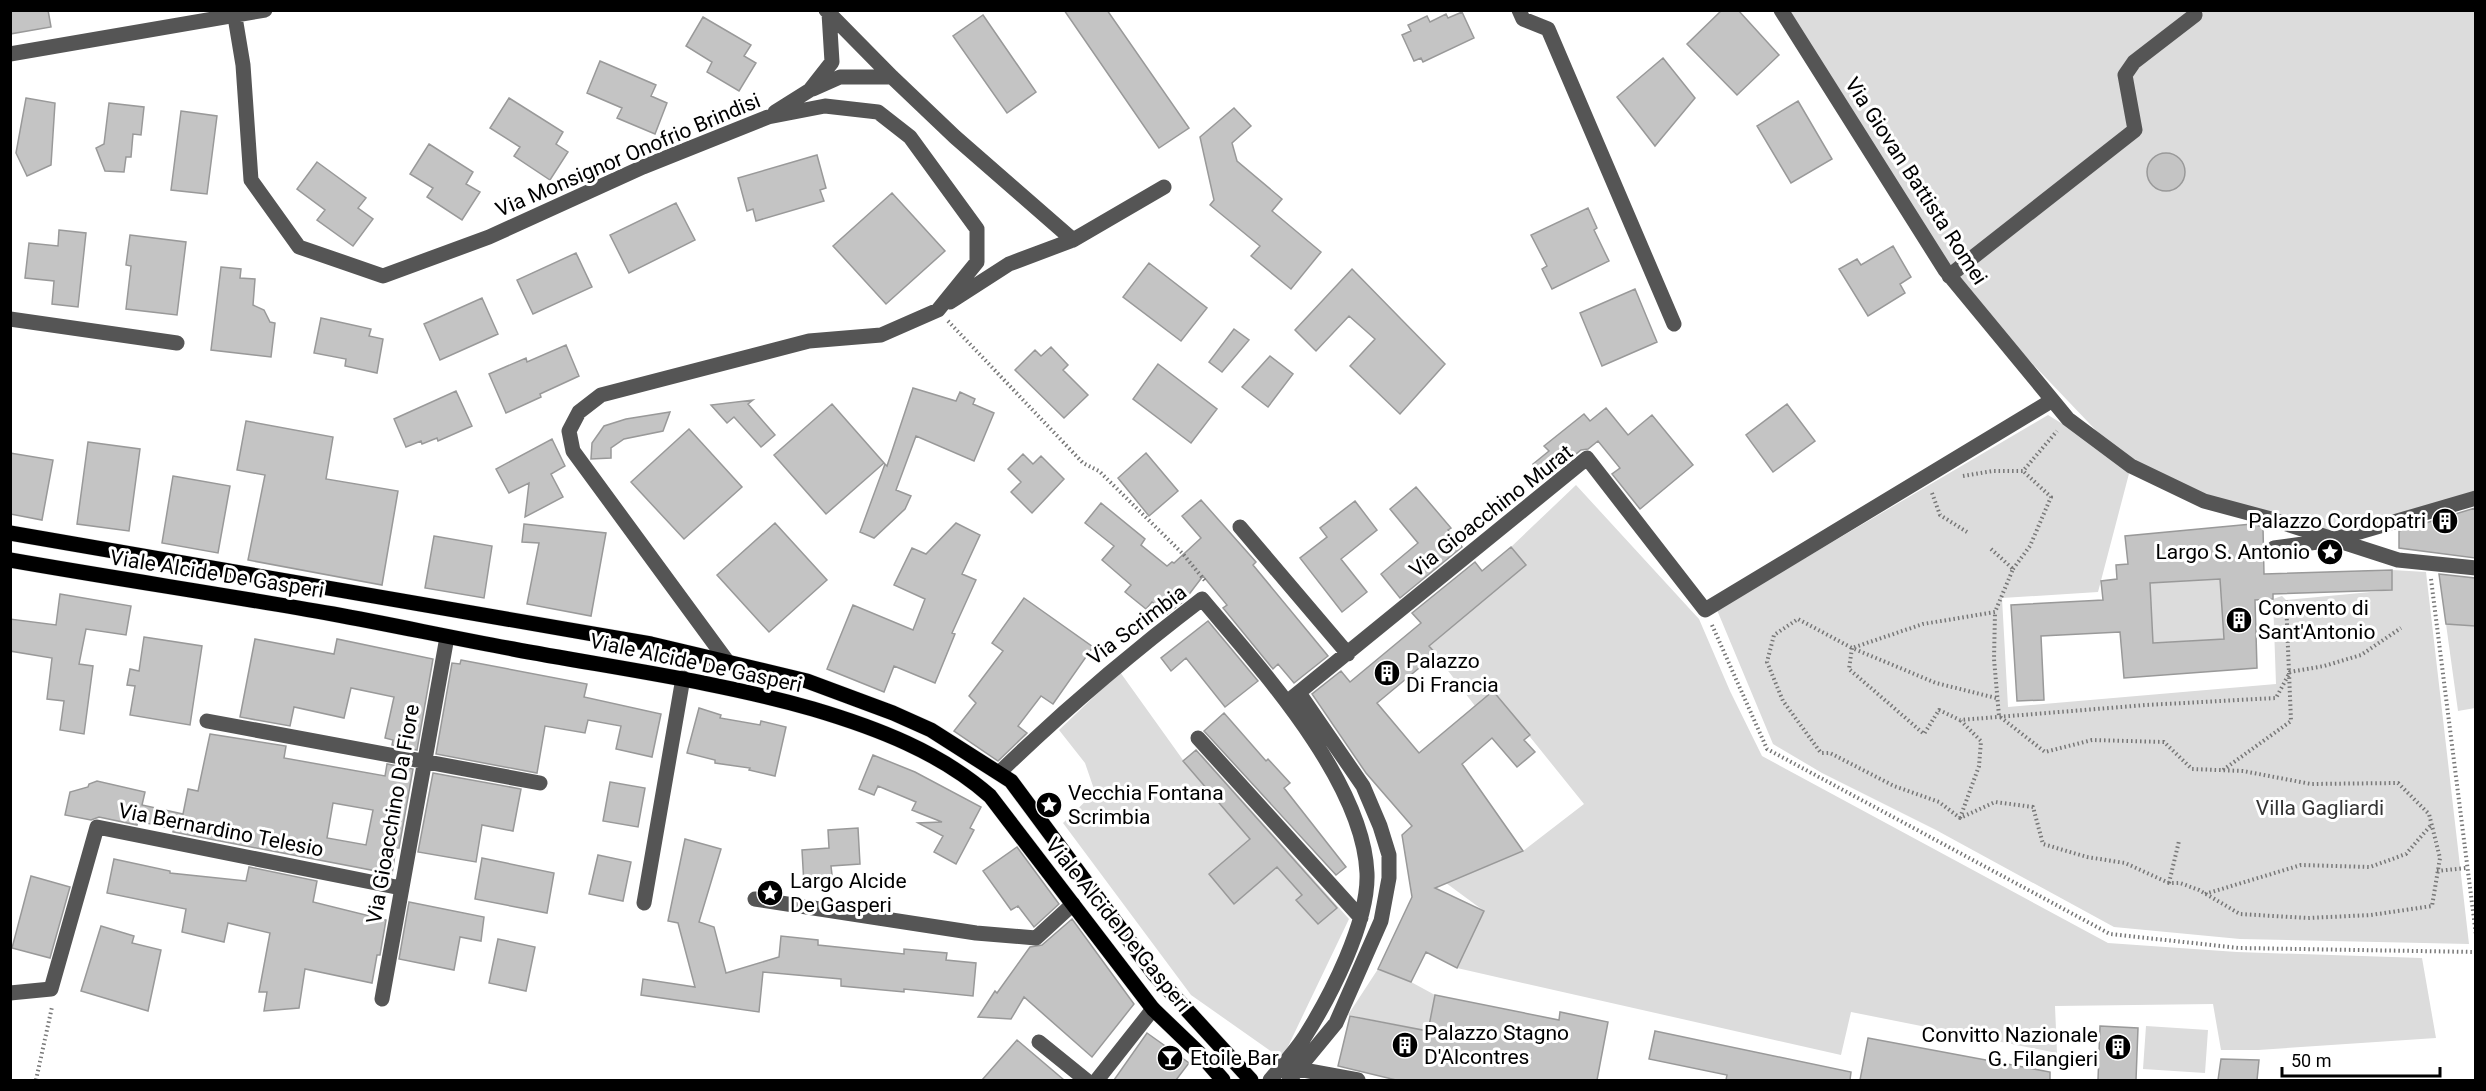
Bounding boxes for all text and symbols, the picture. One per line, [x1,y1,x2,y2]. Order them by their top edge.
street label: Via Giovan Battista Romei [1840,73,1992,289]
street label: Via Monsignor Onofrio Brindisi [492,88,764,222]
street label: Via Gioacchino Murat [1405,440,1577,582]
building icon: Palazzo Cordopatri [2430,506,2460,536]
place label: Palazzo Cordopatri [2248,509,2426,533]
place icon: Largo S. Antonio [2315,537,2345,567]
place label: Largo S. Antonio [2156,540,2310,564]
street label: Viale Alcide De Gasperi [108,545,326,603]
street label: Via Scrimbia [1083,580,1191,670]
place label: Convento di Sant'Antonio [2258,596,2375,644]
building icon: Convento di Sant'Antonio [2224,605,2254,635]
street label: Viale Alcide De Gasperi [588,629,804,697]
place label: Palazzo Di Francia [1406,649,1499,697]
building icon: Palazzo Di Francia [1372,658,1402,688]
street label: Via Gioacchino Da Fiore [362,702,424,926]
place label: Vecchia Fontana Scrimbia [1068,781,1224,829]
place icon: Vecchia Fontana Scrimbia [1034,790,1064,820]
park label: Villa Gagliardi [2256,796,2384,820]
street label: Via Bernardino Telesio [116,798,326,862]
street label: Viale Alcide De Gasperi [1041,833,1195,1017]
place label: Largo Alcide De Gasperi [790,869,907,917]
place icon: Largo Alcide De Gasperi [755,878,785,908]
place label: Palazzo Stagno D'Alcontres [1424,1021,1569,1069]
place label: Convitto Nazionale G. Filangieri [1922,1023,2098,1071]
building icon: Palazzo Stagno D'Alcontres [1390,1030,1420,1060]
building icon: Convitto Nazionale G. Filangieri [2103,1032,2133,1062]
scale bar [2282,1040,2440,1078]
bar icon: Etoile Bar [1155,1043,1185,1073]
place label: Etoile Bar [1190,1046,1279,1070]
text: 50 m [2291,1050,2331,1071]

